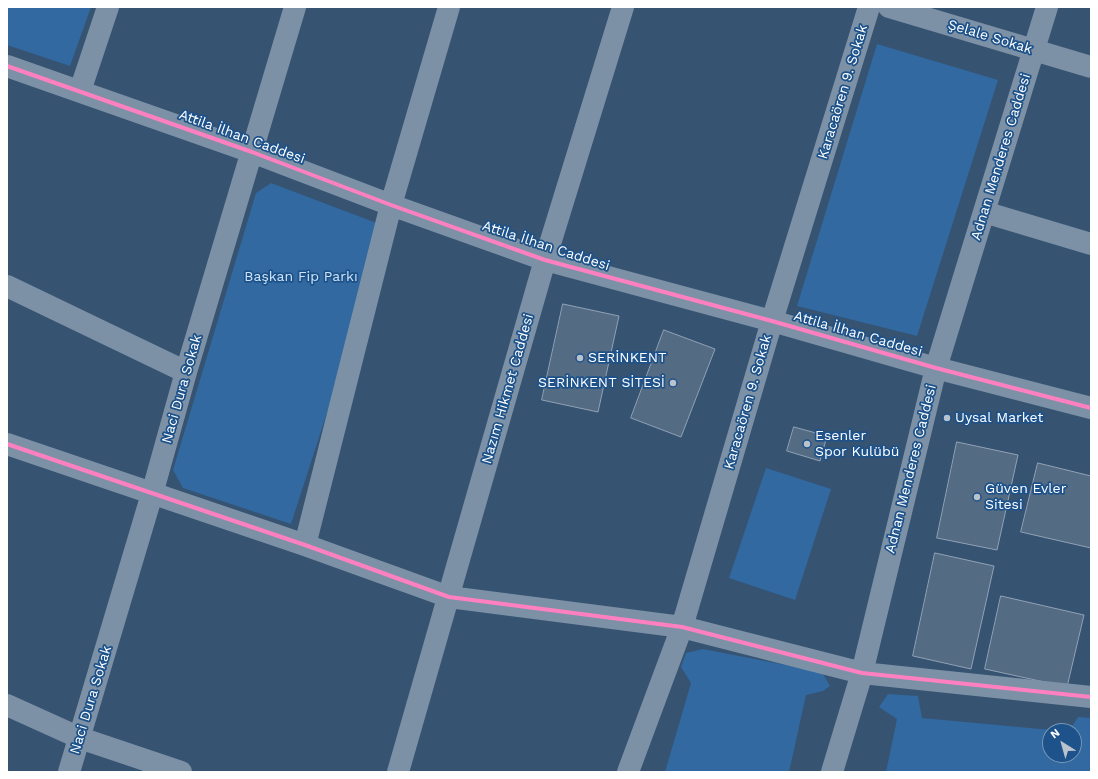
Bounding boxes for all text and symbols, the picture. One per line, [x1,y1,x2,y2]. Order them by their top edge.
street label: Şelale Sokak [946,16,1034,58]
street label: Karacaören 9. Sokak [815,23,871,161]
street label: Adnan Menderes Caddesi [968,72,1034,242]
street label: Attila İlhan Caddesi [177,106,307,168]
street label: Attila İlhan Caddesi [480,217,612,275]
park label: Başkan Fip Parkı [244,269,358,285]
street label: Attila İlhan Caddesi [792,308,924,360]
street label: Nazım Hikmet Caddesi [478,312,538,466]
street label: Naci Dura Sokak [158,333,206,445]
street label: Karacaören 9. Sokak [721,333,775,471]
place label: SERİNKENT [588,350,666,366]
marker: SERİNKENT [575,353,585,363]
place label: SERİNKENT SİTESİ [538,375,665,391]
marker: SERİNKENT SİTESİ [668,378,678,388]
street label: Adnan Menderes Caddesi [882,383,940,555]
place label: Uysal Market [955,410,1043,426]
marker: Uysal Market [942,413,952,423]
place label: Esenler Spor Kulübü [815,428,899,460]
marker: Esenler Spor Kulübü [802,439,812,449]
place label: Güven Evler Sitesi [985,481,1066,514]
marker: Güven Evler Sitesi [972,492,982,502]
street label: Naci Dura Sokak [67,644,115,756]
north arrow [1042,723,1082,763]
text: N [1048,726,1062,741]

